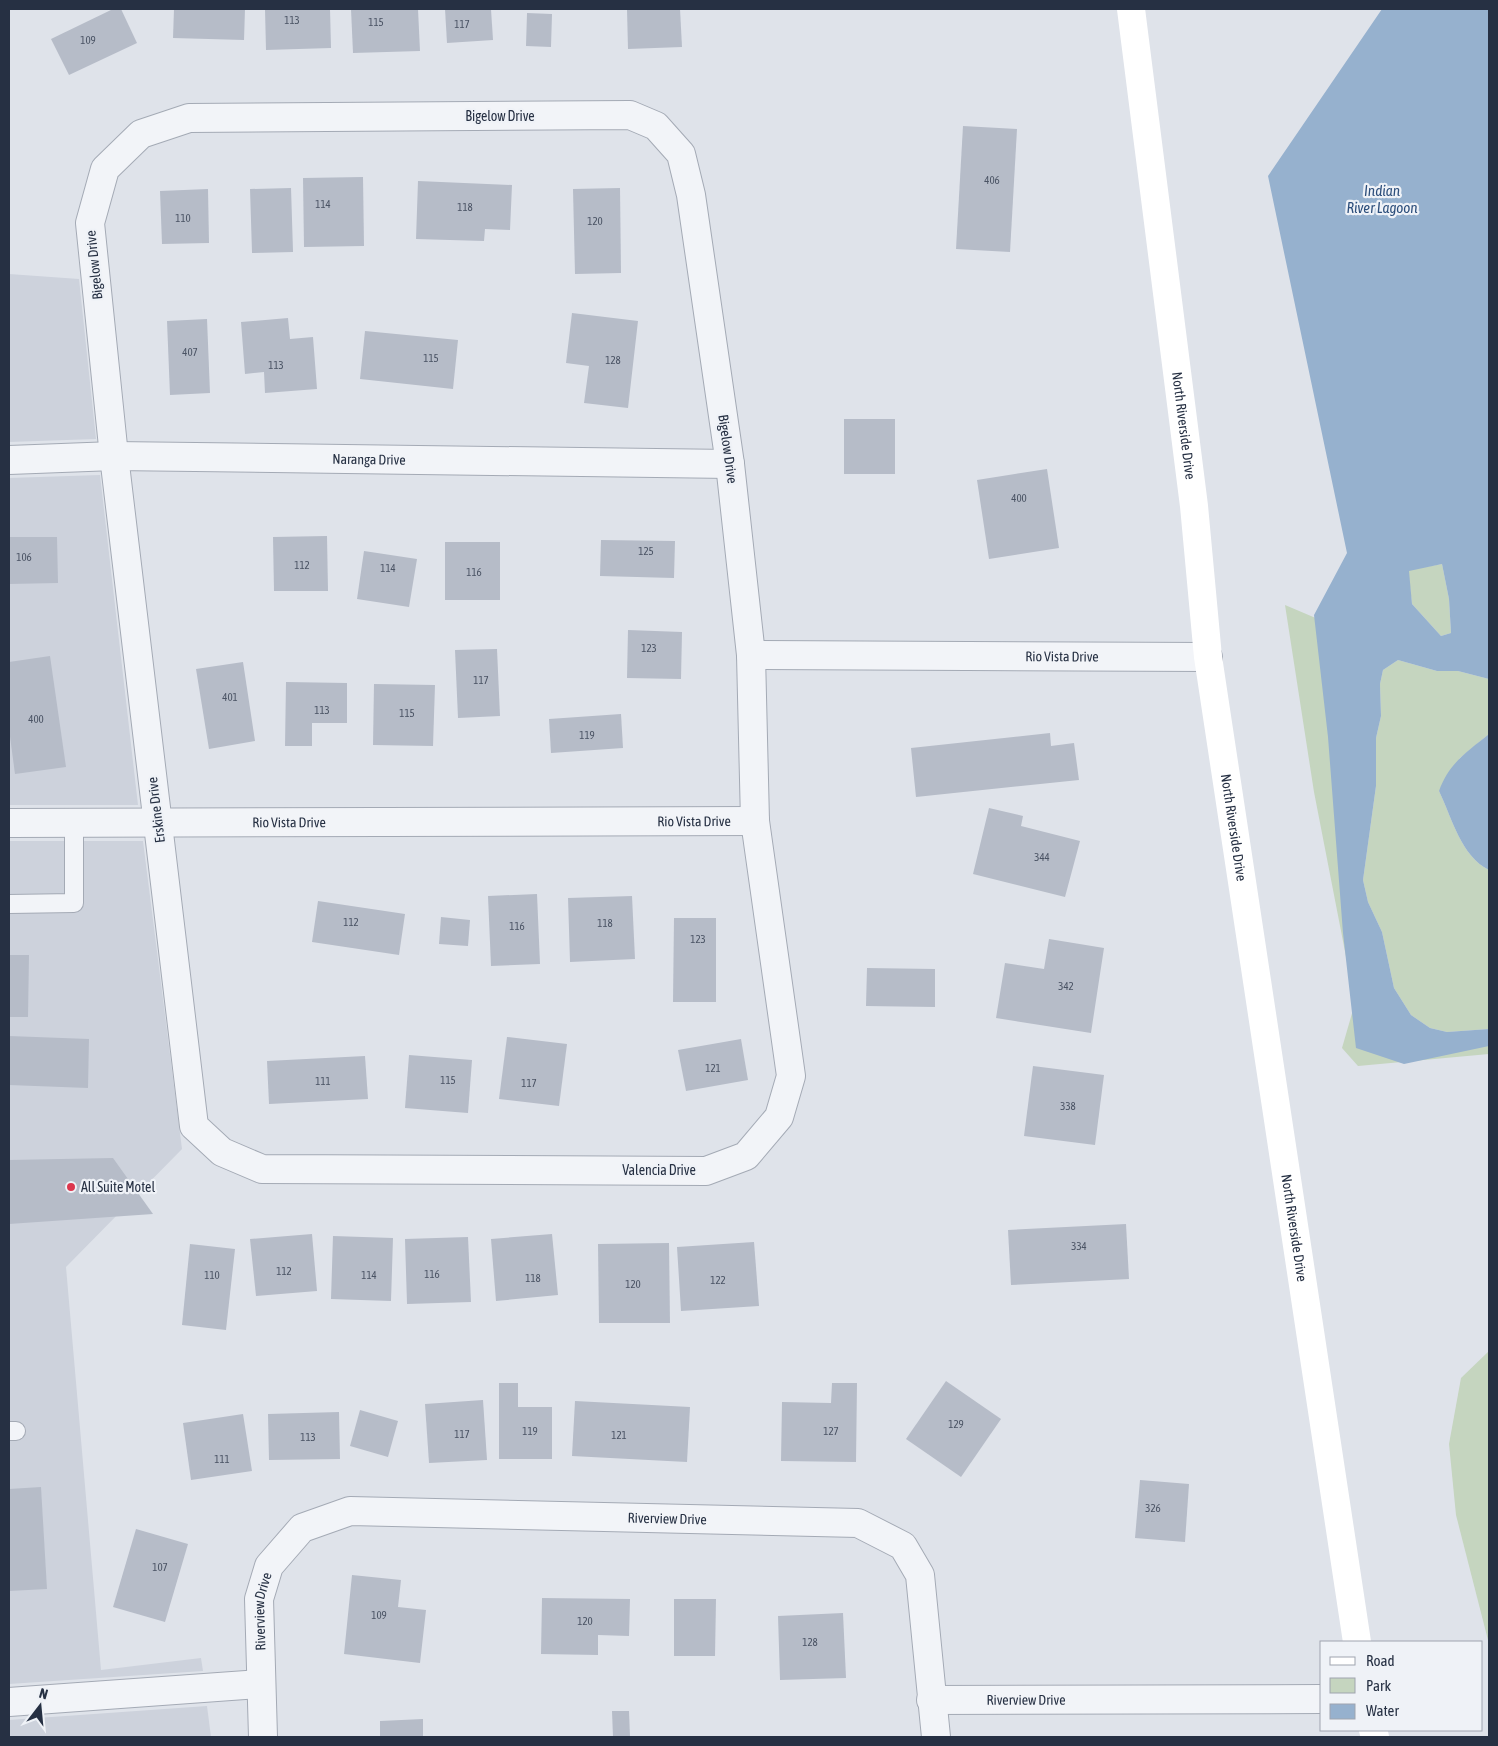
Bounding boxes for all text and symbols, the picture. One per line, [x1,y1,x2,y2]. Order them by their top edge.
house number: 113 [284,14,300,26]
house number: 115 [368,16,384,28]
house number: 117 [454,18,470,30]
house number: 109 [80,34,96,46]
street label: Bigelow Drive [465,108,535,124]
house number: 406 [984,174,1000,186]
water label: Indian River Lagoon [1346,182,1418,216]
house number: 114 [315,198,331,210]
house number: 118 [457,201,473,213]
house number: 110 [175,212,191,224]
house number: 120 [587,215,603,227]
street label: Bigelow Drive [82,230,106,300]
house number: 407 [182,346,198,358]
house number: 115 [423,352,439,364]
house number: 128 [605,354,621,366]
house number: 113 [268,359,284,371]
street label: North Riverside Drive [1169,371,1199,480]
street label: Bigelow Drive [715,414,741,484]
street label: Naranga Drive [332,451,406,468]
house number: 400 [1011,492,1027,504]
house number: 125 [638,545,654,557]
house number: 106 [16,551,32,563]
house number: 112 [294,559,310,571]
house number: 114 [380,562,396,574]
house number: 116 [466,566,482,578]
house number: 123 [641,642,657,654]
street label: Rio Vista Drive [1025,648,1099,665]
house number: 117 [473,674,489,686]
house number: 401 [222,691,238,703]
house number: 113 [314,704,330,716]
house number: 115 [399,707,415,719]
house number: 400 [28,713,44,725]
house number: 119 [579,729,595,741]
street label: North Riverside Drive [1218,773,1250,882]
street label: Erskine Drive [144,776,168,844]
street label: Rio Vista Drive [657,813,731,829]
street label: Rio Vista Drive [252,814,326,830]
house number: 344 [1034,851,1050,863]
house number: 112 [343,916,359,928]
house number: 118 [597,917,613,929]
house number: 116 [509,920,525,932]
house number: 123 [690,933,706,945]
house number: 342 [1058,980,1074,992]
house number: 121 [705,1062,721,1074]
house number: 115 [440,1074,456,1086]
house number: 111 [315,1075,331,1087]
house number: 117 [521,1077,537,1089]
house number: 338 [1060,1100,1076,1112]
street label: Valencia Drive [622,1162,696,1178]
street label: North Riverside Drive [1278,1173,1310,1283]
place label: All Suite Motel [81,1179,155,1195]
marker: All Suite Motel [65,1181,77,1193]
house number: 334 [1071,1240,1087,1252]
house number: 112 [276,1265,292,1277]
house number: 116 [424,1268,440,1280]
house number: 110 [204,1269,220,1281]
house number: 114 [361,1269,377,1281]
house number: 118 [525,1272,541,1284]
house number: 122 [710,1274,726,1286]
house number: 120 [625,1278,641,1290]
house number: 129 [948,1418,964,1430]
house number: 119 [522,1425,538,1437]
house number: 127 [823,1425,839,1437]
house number: 117 [454,1428,470,1440]
house number: 121 [611,1429,627,1441]
house number: 113 [300,1431,316,1443]
house number: 111 [214,1453,230,1465]
house number: 326 [1145,1502,1161,1514]
street label: Riverview Drive [627,1510,707,1527]
house number: 107 [152,1561,168,1573]
street label: Riverview Drive [251,1570,275,1651]
house number: 109 [371,1609,387,1621]
house number: 120 [577,1615,593,1627]
house number: 128 [802,1636,818,1648]
legend [1320,1641,1483,1731]
text: Road [1366,1652,1395,1669]
text: Park [1366,1677,1391,1694]
north arrow [15,1681,65,1731]
text: N [37,1685,50,1702]
street label: Riverview Drive [986,1692,1066,1708]
text: Water [1366,1702,1399,1719]

